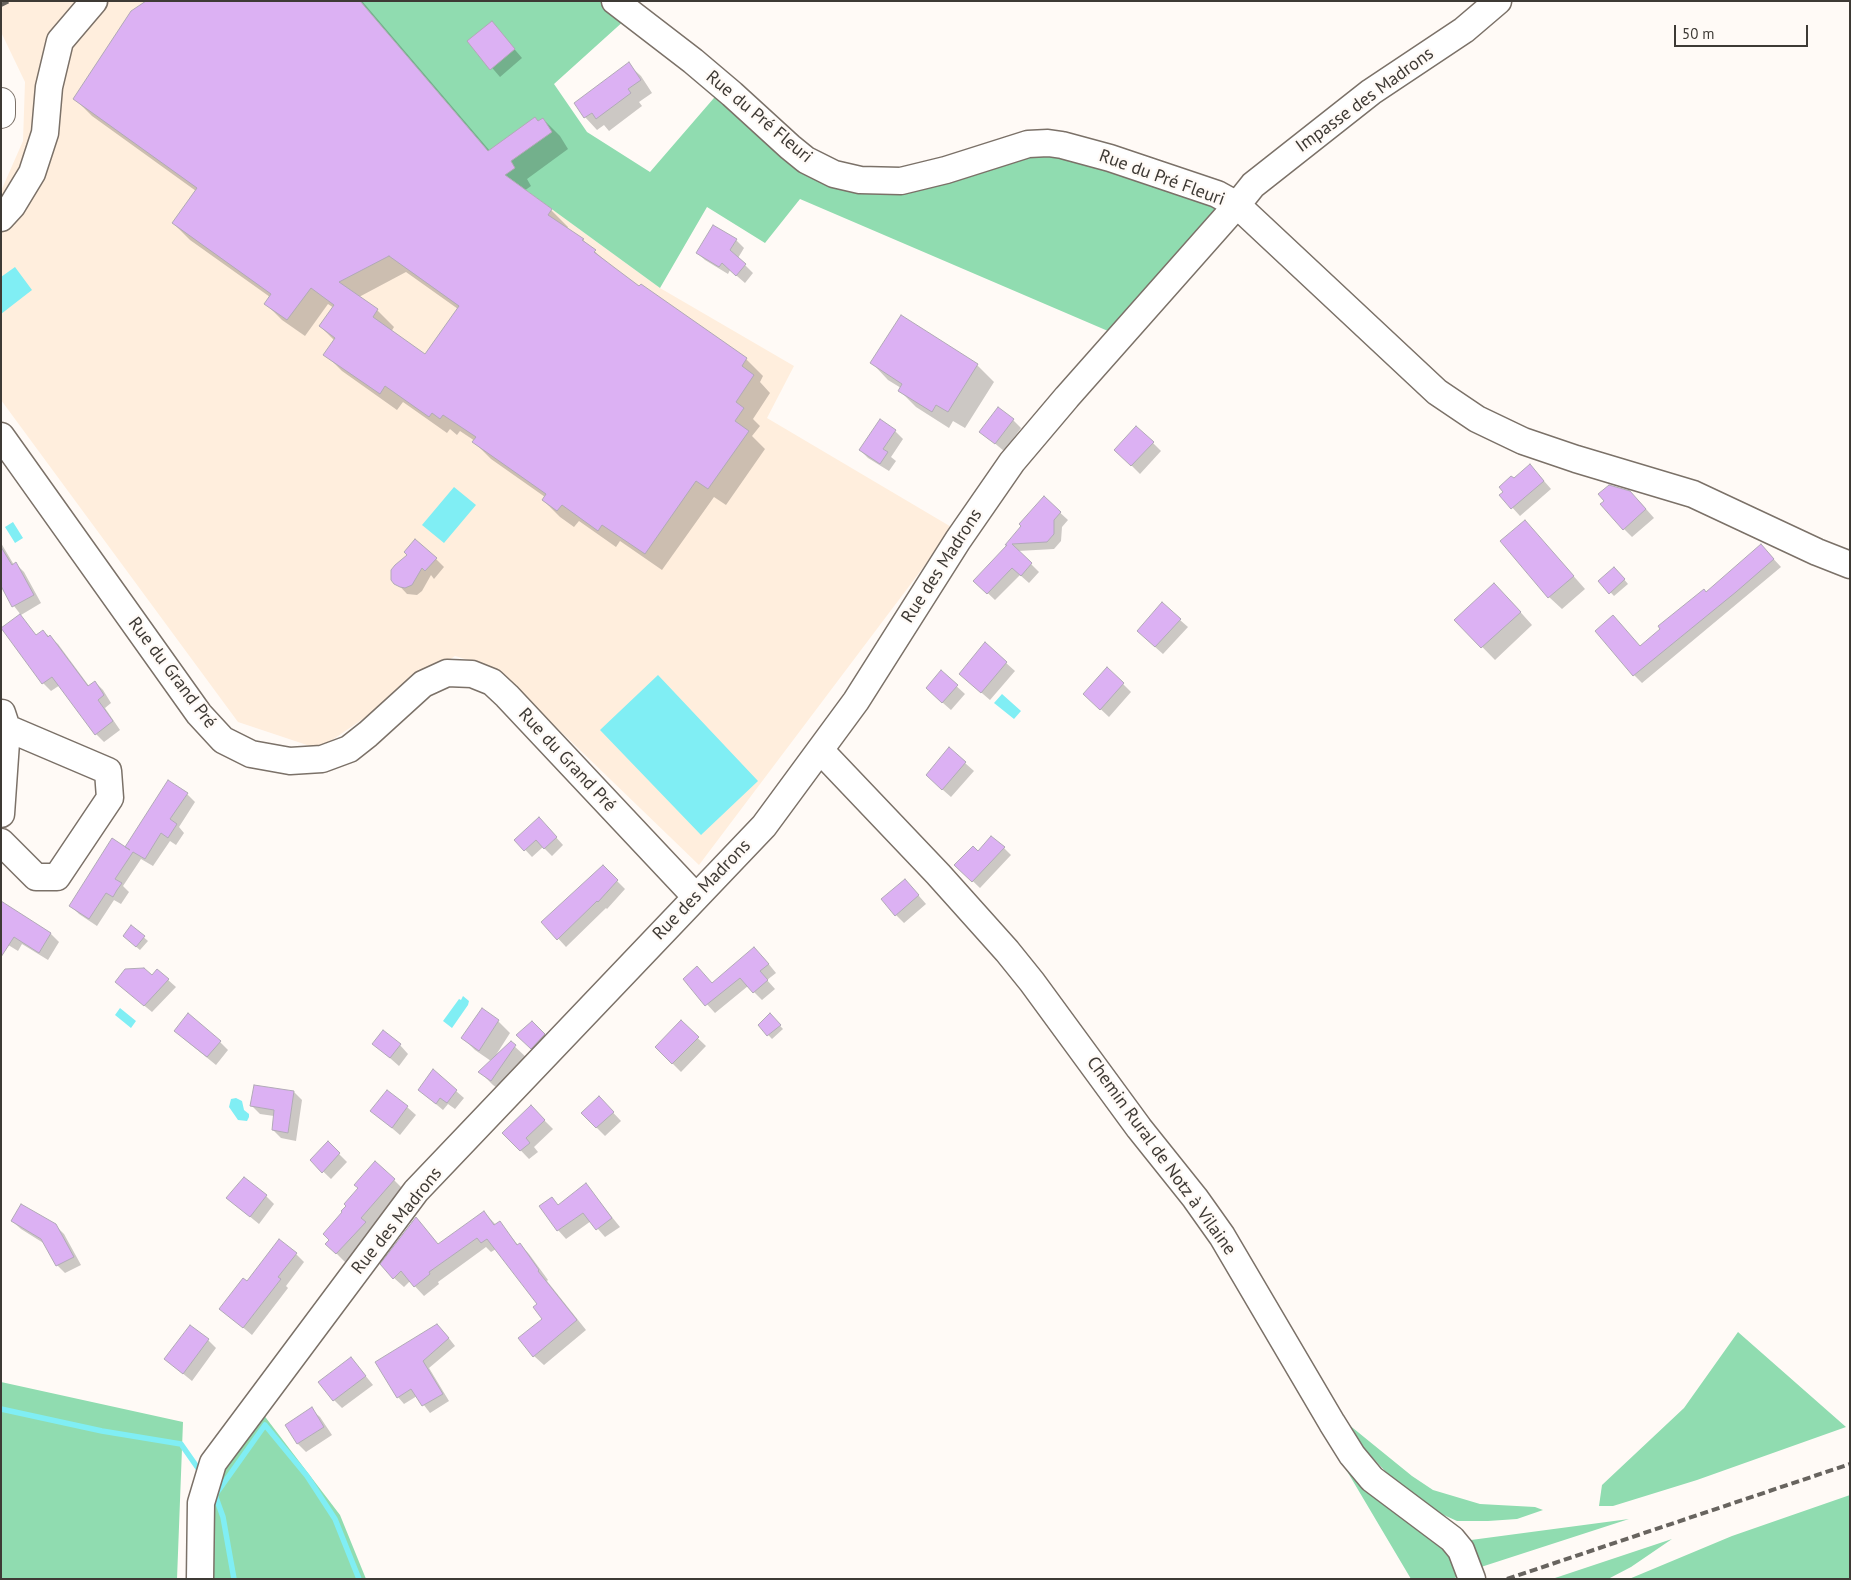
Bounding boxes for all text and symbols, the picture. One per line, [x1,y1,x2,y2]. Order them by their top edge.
scale bar [1676,15,1810,47]
text: 50 m [1682,24,1715,43]
street label: Impasse des Madrons [1292,43,1438,157]
street label: Rue du Pré Fleuri [701,66,817,168]
street label: Rue du Pré Fleuri [1096,145,1228,211]
street label: Rue des Madrons [897,505,987,627]
street label: Rue du Grand Pré [123,613,221,733]
street label: Rue du Grand Pré [514,704,620,816]
street label: Rue des Madrons [649,835,755,945]
street label: Chemin Rural de Notz à Vilaine [1082,1053,1240,1259]
street label: Rue des Madrons [347,1163,447,1279]

